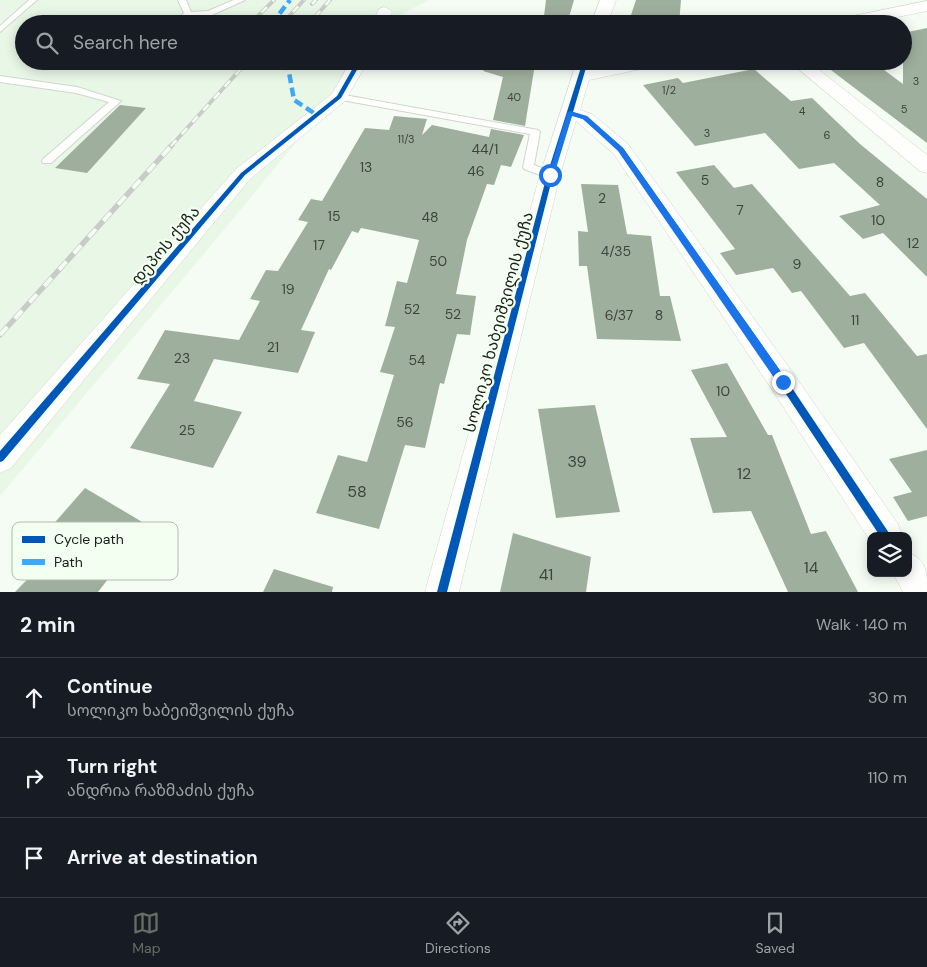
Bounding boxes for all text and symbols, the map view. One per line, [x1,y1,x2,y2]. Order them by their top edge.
search box [15,15,912,70]
icon: search [33,29,61,57]
text: Search here [73,30,178,55]
house number: 3 [913,74,919,88]
house number: 1/2 [662,83,676,97]
house number: 40 [507,90,521,104]
house number: 5 [901,102,908,116]
house number: 4 [799,104,806,118]
house number: 3 [704,126,710,140]
house number: 6 [824,128,831,142]
house number: 11/3 [397,132,415,146]
house number: 44/1 [472,140,498,158]
house number: 13 [360,158,372,176]
house number: 46 [467,162,485,180]
route start [539,164,562,187]
house number: 5 [701,171,709,189]
house number: 8 [876,173,884,191]
house number: 2 [598,189,606,207]
house number: 7 [736,201,744,219]
street label: დეპოს ქუჩა [126,202,204,289]
house number: 15 [328,207,340,225]
house number: 48 [421,208,439,226]
street label: სოლიკო ხაბეიშვილის ქუჩა [459,210,538,435]
house number: 10 [871,211,885,229]
house number: 12 [907,234,919,252]
house number: 17 [313,236,325,254]
house number: 4/35 [601,242,631,260]
house number: 50 [429,252,447,270]
house number: 9 [793,255,802,273]
house number: 19 [281,280,295,298]
house number: 52 [404,300,420,318]
house number: 52 [445,305,461,323]
house number: 6/37 [605,306,633,324]
house number: 8 [655,306,663,324]
house number: 11 [851,311,859,329]
house number: 21 [267,338,279,356]
house number: 23 [174,349,190,367]
house number: 54 [408,351,426,369]
route end [772,371,795,394]
house number: 10 [716,382,730,400]
house number: 56 [396,413,414,431]
house number: 25 [179,421,195,439]
house number: 39 [567,451,587,472]
house number: 12 [737,463,751,484]
house number: 58 [347,481,367,502]
legend [12,522,178,580]
text: Cycle path [54,530,124,548]
map controls [867,532,912,577]
button: layers [867,532,912,577]
text: Path [54,553,83,571]
house number: 14 [804,557,819,578]
house number: 41 [539,564,553,585]
text: 2 min [20,611,76,639]
text: Walk · 140 m [816,614,907,635]
text: Continue [67,674,153,699]
icon: ahead [20,684,48,712]
text: 30 m [868,687,907,708]
text: სოლიკო ხაბეიშვილის ქუჩა [67,700,295,721]
text: Turn right [67,754,157,779]
icon: right [20,764,48,792]
text: 110 m [868,767,907,788]
text: ანდრია რაზმაძის ქუჩა [67,780,254,801]
icon: arrive [20,844,48,872]
text: Arrive at destination [67,845,258,870]
tab: Map [132,909,160,957]
tab: Directions [425,909,491,957]
tab: Saved [755,909,795,957]

